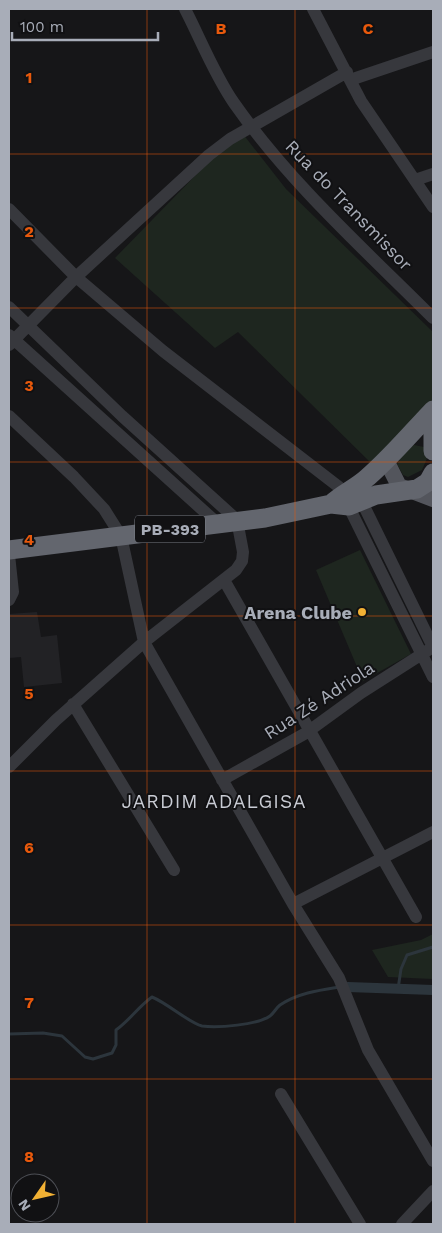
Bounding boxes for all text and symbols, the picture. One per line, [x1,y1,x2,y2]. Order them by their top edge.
scale bar [12,10,159,42]
text: 100 m [20,18,64,36]
text: B [216,19,227,38]
text: C [363,19,374,38]
text: 1 [26,68,32,87]
street label: Rua do Transmissor [281,135,417,275]
text: 2 [24,222,34,241]
text: 3 [24,376,34,395]
road number: PB-393 [135,516,205,542]
text: 4 [24,530,34,549]
place label: Arena Clube [244,602,352,623]
marker: Arena Clube [356,606,368,618]
street label: Rua Zé Adriola [260,657,378,743]
text: 5 [24,684,34,703]
district label: JARDIM ADALGISA [122,790,306,813]
text: 6 [24,838,34,857]
text: 7 [24,993,34,1012]
text: 8 [24,1147,34,1166]
north arrow [10,1173,60,1223]
text: N [15,1196,34,1214]

